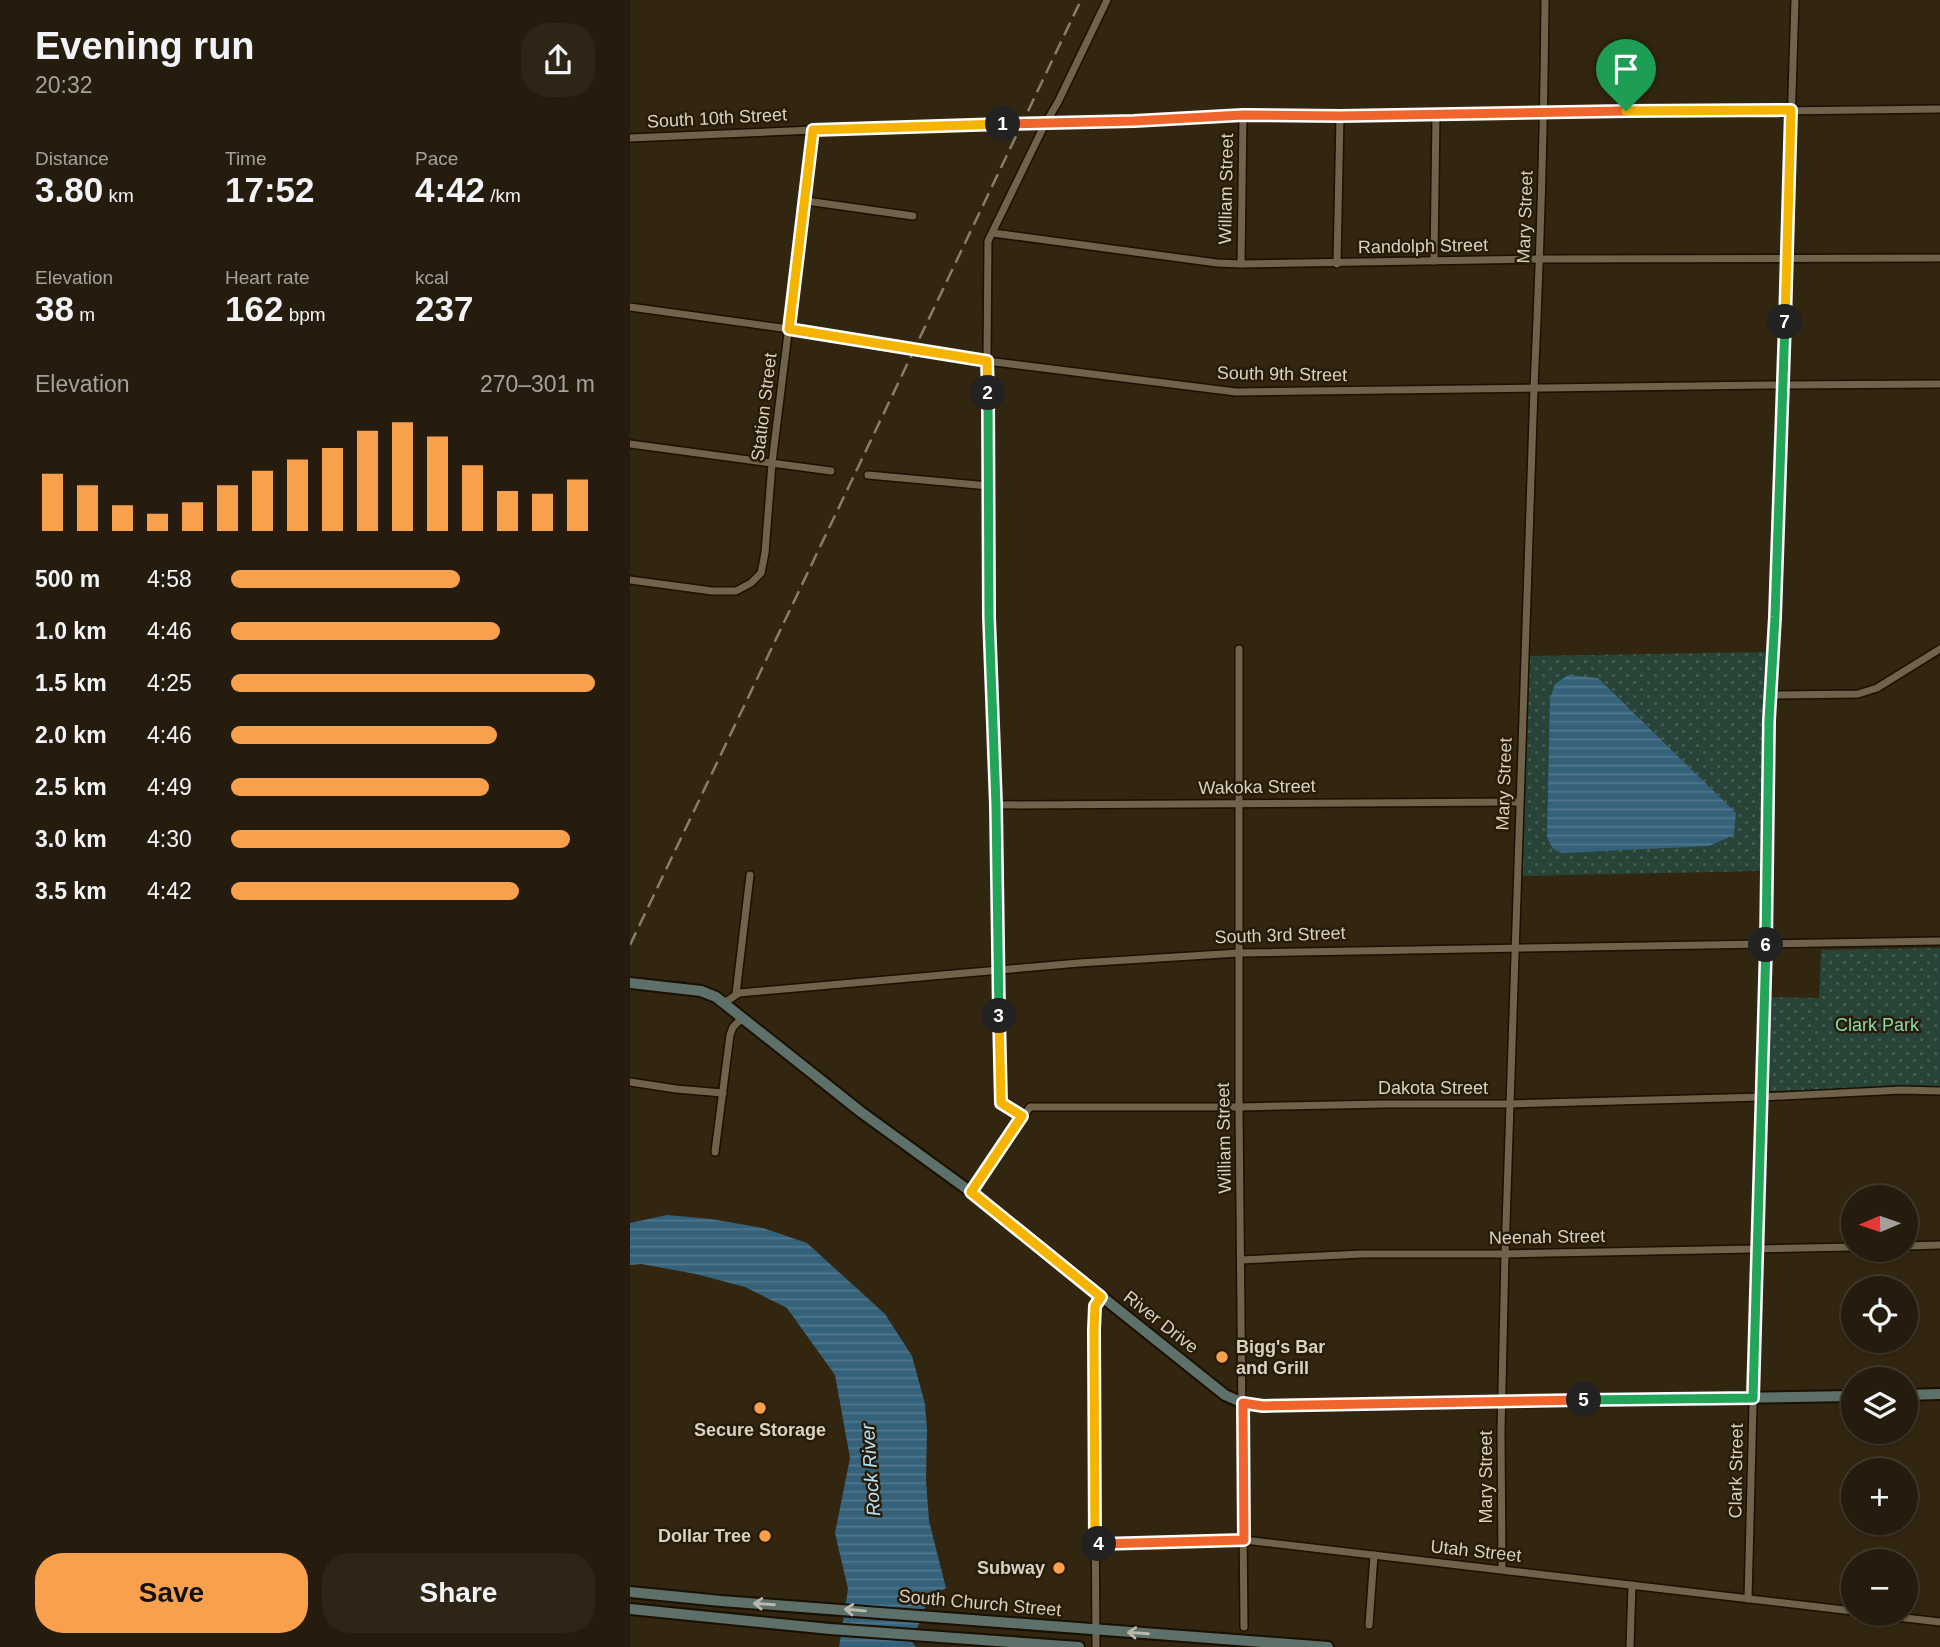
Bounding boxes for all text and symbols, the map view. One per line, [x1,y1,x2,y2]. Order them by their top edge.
button: share [521,23,595,97]
text: Evening run [35,25,255,67]
pin [1596,39,1656,111]
icon: arrive [1607,50,1645,88]
text: 20:32 [35,72,93,98]
street label: South 10th Street [647,104,787,132]
pin: 1 [986,106,1020,142]
text: 1 [997,113,1008,134]
street label: William Street [1215,133,1237,245]
text: Distance [35,148,109,169]
text: Time [225,148,267,169]
text: Pace [415,148,458,169]
text: 3.80 [35,170,103,209]
text: 17:52 [225,170,315,209]
text: 4:42 [415,170,485,209]
street label: Mary Street [1513,170,1537,264]
text: km [103,185,134,206]
text: /km [485,185,521,206]
street label: Randolph Street [1358,235,1488,257]
text: Elevation [35,267,113,288]
text: Heart rate [225,267,309,288]
text: kcal [415,267,449,288]
text: 38 [35,289,74,328]
text: 162 [225,289,283,328]
text: 237 [415,289,473,328]
text: m [74,304,95,325]
text: bpm [283,304,326,325]
pin: 7 [1768,304,1802,340]
text: 7 [1779,311,1790,332]
street label: Station Street [747,352,781,462]
street label: South 9th Street [1217,363,1347,385]
text: Elevation [35,371,130,397]
text: 270–301 m [480,371,595,397]
pin: 2 [970,376,1006,410]
text: 2 [982,382,993,403]
text: 500 m [35,566,100,592]
text: 4:58 [147,566,192,592]
text: 1.0 km [35,618,107,644]
text: 4:46 [147,618,192,644]
text: 1.5 km [35,670,107,696]
text: 4:25 [147,670,192,696]
text: 2.0 km [35,722,107,748]
text: 4:46 [147,722,192,748]
street label: Mary Street [1492,737,1516,831]
text: 2.5 km [35,774,107,800]
text: 4:49 [147,774,192,800]
street label: Wakoka Street [1198,776,1316,798]
text: 3.0 km [35,826,107,852]
text: 4:30 [147,826,192,852]
text: 3.5 km [35,878,107,904]
text: 4:42 [147,878,192,904]
street label: South 3rd Street [1214,923,1346,947]
pin: 6 [1748,928,1784,962]
text: 6 [1760,934,1771,955]
pin: 3 [982,998,1016,1034]
text: 3 [993,1005,1004,1026]
park label: Clark Park [1835,1015,1920,1035]
street label: Dakota Street [1378,1078,1488,1098]
street label: William Street [1213,1082,1235,1194]
north arrow [1841,1185,1918,1262]
map controls [1841,1185,1918,1626]
street label: Neenah Street [1489,1226,1605,1248]
button: locate [1841,1276,1918,1353]
street label: River Drive [1120,1287,1202,1357]
place label: Bigg's Bar and Grill [1236,1337,1325,1378]
marker: Bigg's Bar and Grill [1214,1349,1230,1365]
button: layers [1841,1367,1918,1444]
pin: 5 [1566,1382,1602,1418]
text: 5 [1578,1389,1589,1410]
marker: Secure Storage [752,1400,768,1416]
place label: Secure Storage [694,1420,826,1440]
water label: Rock River [857,1422,884,1517]
street label: Clark Street [1725,1423,1747,1519]
street label: Mary Street [1476,1430,1496,1524]
button: + [1841,1458,1918,1535]
place label: Dollar Tree [658,1526,751,1546]
pin: 4 [1082,1526,1116,1562]
marker: Dollar Tree [757,1528,773,1544]
text: 4 [1093,1533,1104,1554]
street label: Utah Street [1430,1536,1522,1566]
button: − [1841,1549,1918,1626]
button: Save [35,1553,308,1633]
button: Share [322,1553,595,1633]
place label: Subway [977,1558,1045,1578]
marker: Subway [1051,1560,1067,1576]
street label: South Church Street [898,1586,1062,1620]
one-way arrow [753,1597,776,1610]
one-way arrow [844,1603,867,1616]
one-way arrow [1127,1626,1149,1639]

